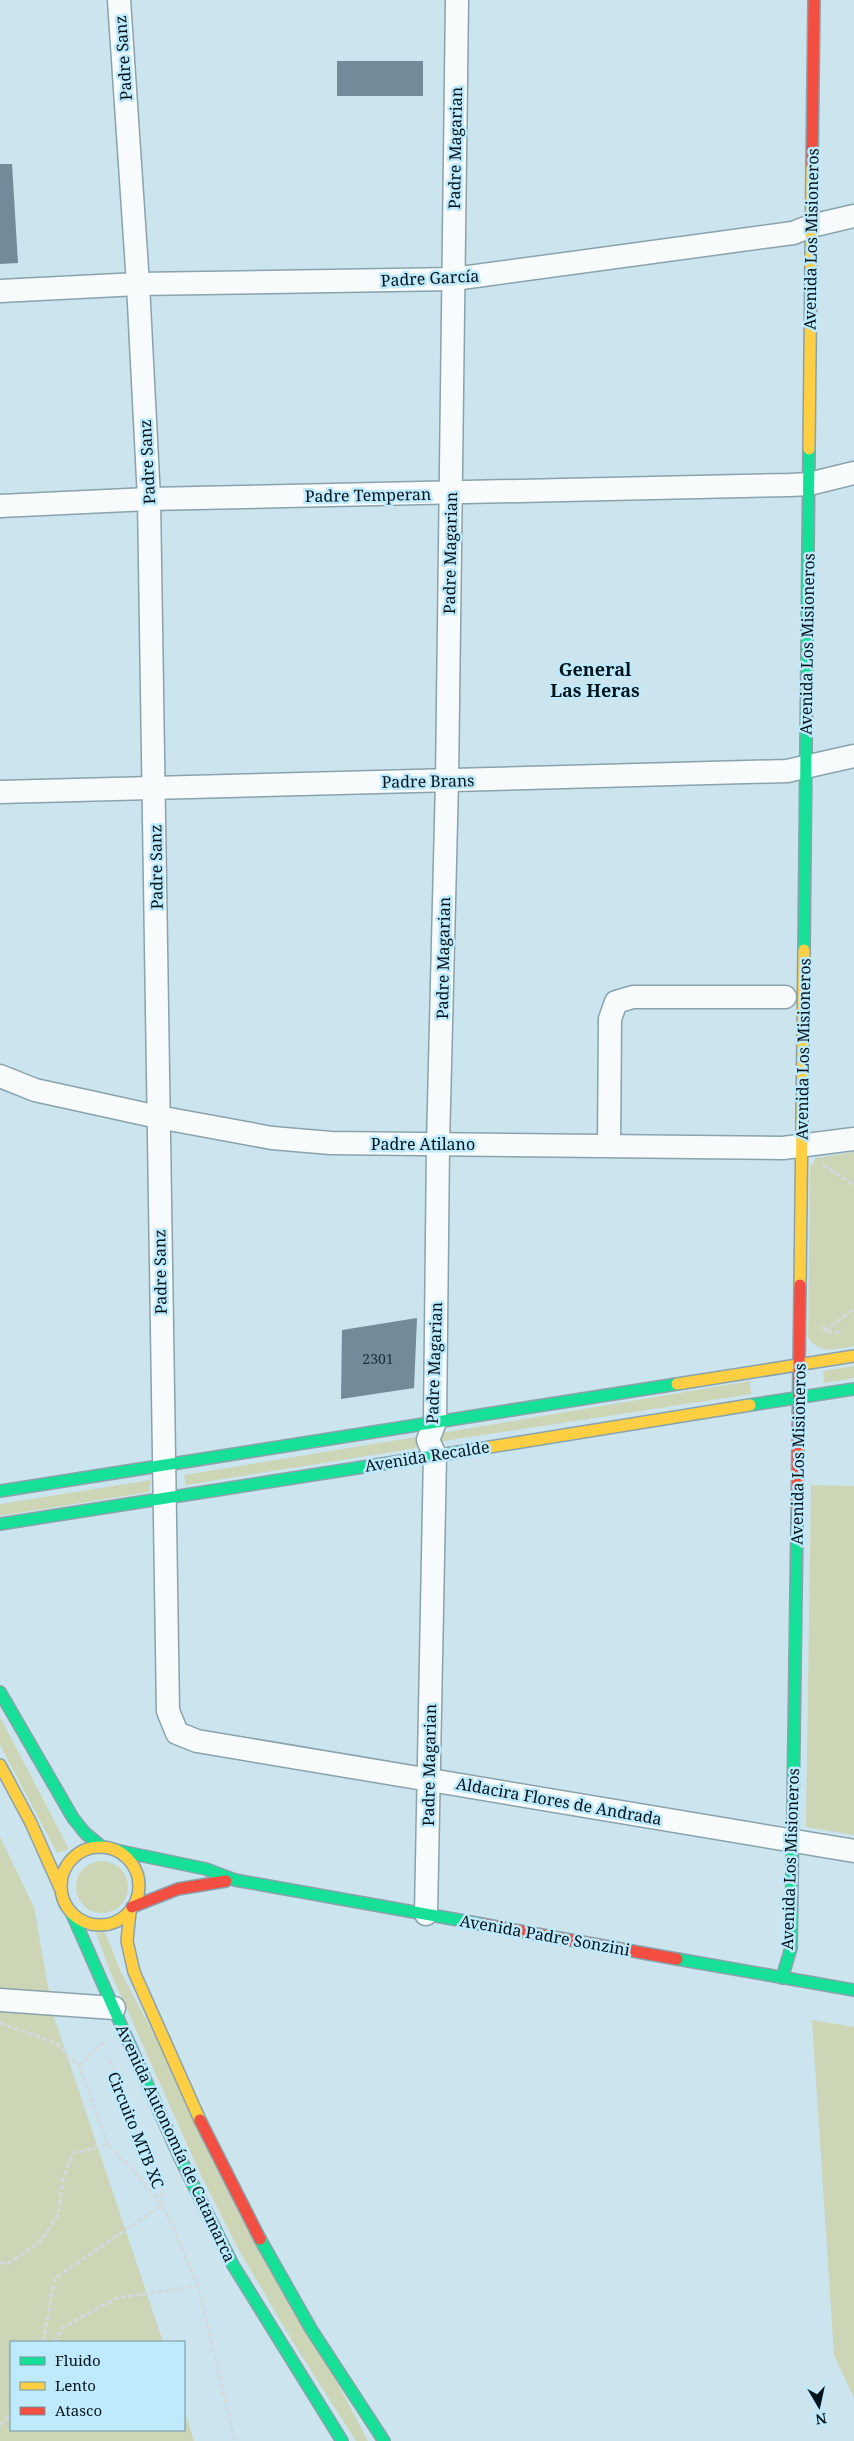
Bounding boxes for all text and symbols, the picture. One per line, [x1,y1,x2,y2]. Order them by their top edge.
street label: Padre Sanz [109,15,137,101]
street label: Padre Magarian [443,87,467,209]
street label: Avenida Los Misioneros [798,148,824,330]
street label: Padre García [380,264,480,292]
street label: Padre Sanz [134,419,160,505]
street label: Padre Temperan [305,483,431,507]
street label: Padre Magarian [438,492,462,614]
street label: Avenida Los Misioneros [794,553,820,735]
district label: General Las Heras [550,657,640,702]
street label: Padre Brans [381,769,475,793]
street label: Padre Sanz [144,824,168,910]
street label: Padre Magarian [431,897,455,1019]
street label: Avenida Los Misioneros [790,958,816,1140]
street label: Padre Atilano [371,1133,475,1155]
street label: Padre Sanz [148,1229,172,1315]
street label: Padre Magarian [421,1301,447,1425]
house number: 2301 [362,1349,394,1368]
street label: Avenida Los Misioneros [785,1363,811,1545]
street label: Avenida Recalde [363,1435,491,1477]
street label: Padre Magarian [417,1704,441,1826]
street label: Avenida Los Misioneros [776,1768,804,1950]
street label: Aldacira Flores de Andrada [454,1772,664,1830]
street label: Avenida Padre Sonzini [458,1909,632,1961]
street label: Avenida Autonomía de Catamarca [111,2020,241,2266]
street label: Circuito MTB XC [103,2068,170,2192]
legend [10,2341,185,2431]
text: Fluido [55,2350,101,2370]
text: Lento [55,2375,96,2395]
north arrow [794,2381,844,2431]
text: Atasco [55,2400,102,2420]
text: N [814,2409,828,2430]

